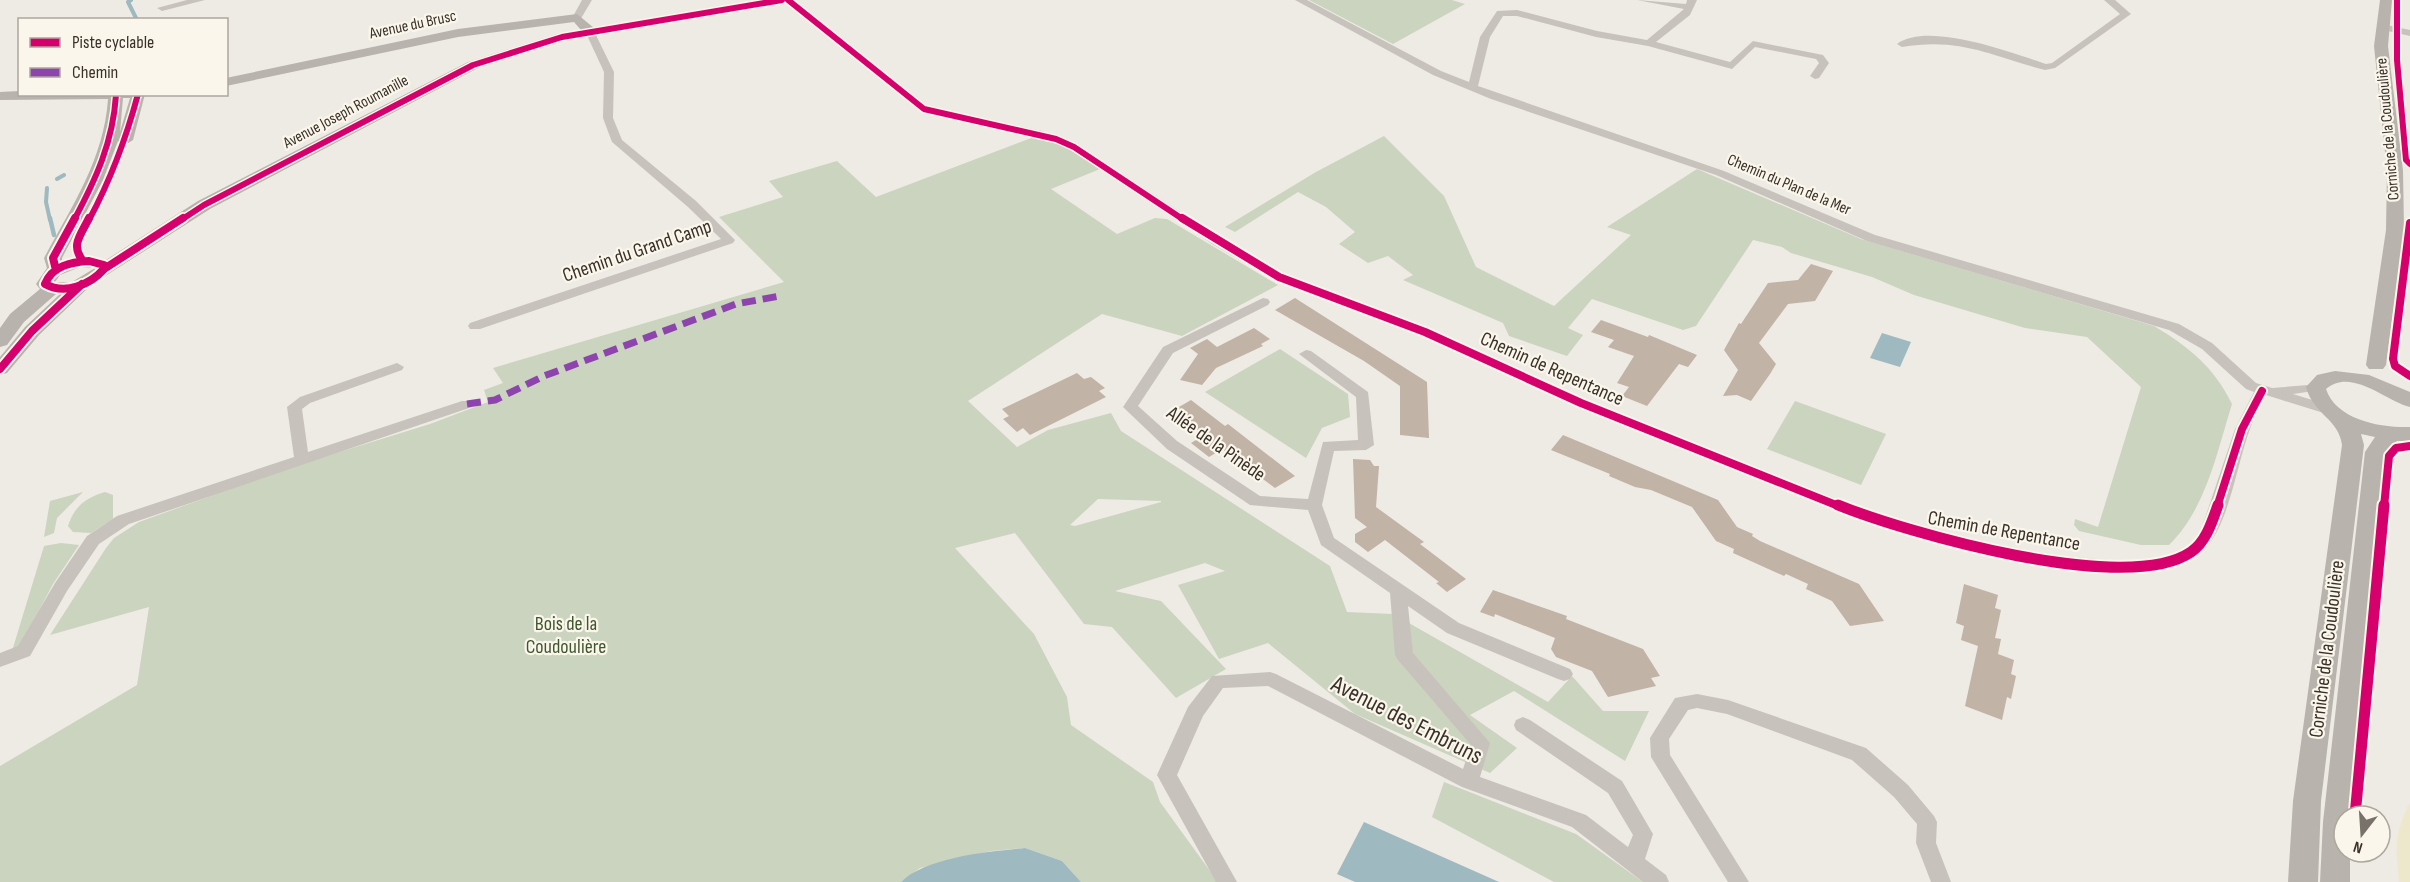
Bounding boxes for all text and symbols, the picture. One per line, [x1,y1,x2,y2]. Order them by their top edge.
street label: Avenue du Brusc [367,7,458,44]
legend [18,18,228,96]
text: Piste cyclable [72,32,154,53]
street label: Corniche de la Coudoulière [2372,57,2404,201]
text: Chemin [72,62,118,83]
street label: Avenue Joseph Roumanille [279,71,412,153]
street label: Chemin du Plan de la Mer [1724,150,1854,220]
street label: Chemin du Grand Camp [559,214,715,288]
street label: Chemin de Repentance [1477,327,1627,411]
street label: Allée de la Pinède [1161,401,1270,487]
street label: Chemin de Repentance [1926,506,2082,556]
street label: Corniche de la Coudoulière [2304,559,2350,739]
park label: Bois de la Coudoulière [526,612,606,659]
street label: Avenue des Embruns [1326,669,1487,771]
north arrow [2332,804,2392,864]
text: N [2351,837,2365,857]

